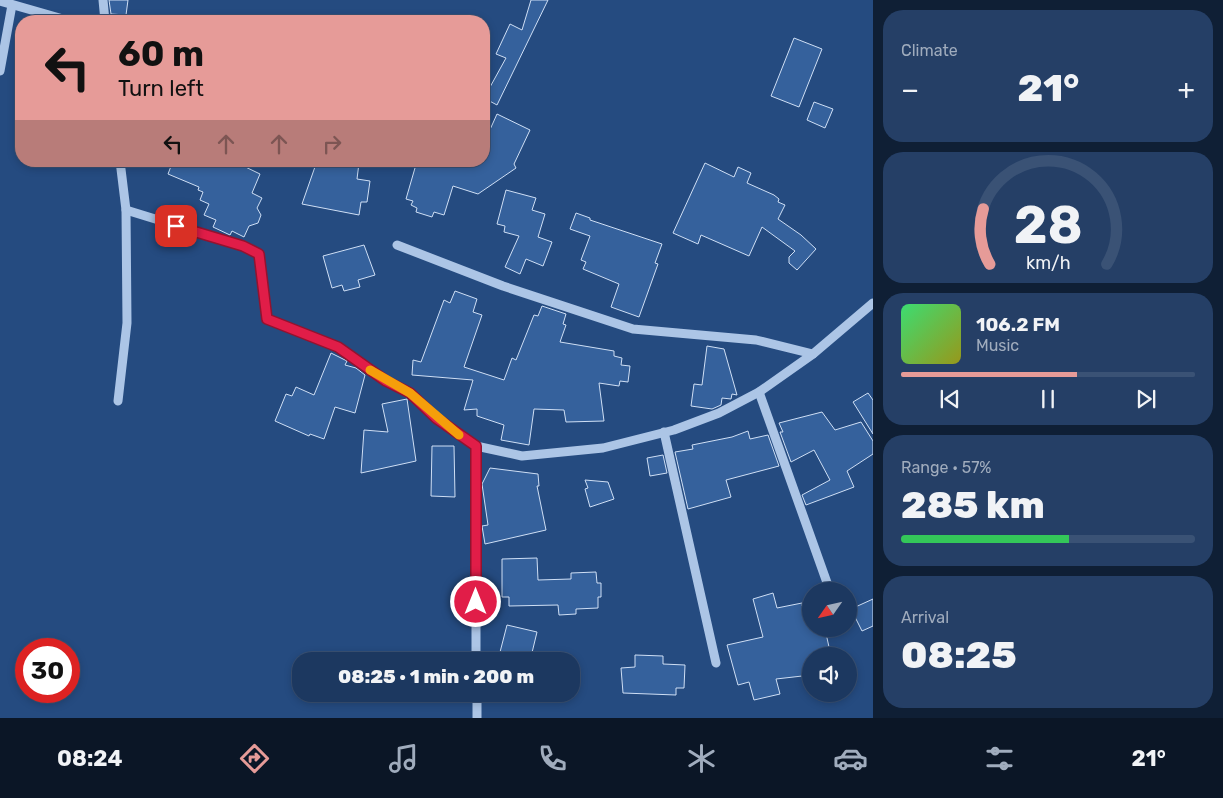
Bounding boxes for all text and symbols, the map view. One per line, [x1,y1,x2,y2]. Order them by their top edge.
text: 60 m [118,33,204,75]
icon: left [35,35,100,100]
text: Climate [901,41,958,60]
text: 21° [1018,65,1079,111]
text: − [901,73,919,106]
text: + [1178,73,1195,106]
text: Turn left [118,75,204,102]
icon: left [159,130,187,158]
icon: ahead [212,130,240,158]
icon: ahead [265,130,293,158]
icon: right [318,130,346,158]
text: 28 [1013,194,1083,256]
pin [155,205,197,247]
icon: arrive [162,212,190,240]
text: km/h [1026,252,1070,273]
text: 106.2 FM [976,313,1060,336]
text: Music [976,336,1019,355]
icon: previous [936,385,964,413]
icon: pause [1034,385,1062,413]
icon: next [1132,385,1160,413]
text: Range · 57% [901,458,992,477]
text: 285 km [901,482,1045,528]
position arrow [449,575,501,627]
north arrow [802,582,858,638]
map controls [802,582,857,702]
text: Arrival [901,608,949,627]
text: 08:25 [901,632,1017,678]
speed limit sign: 30 [15,638,80,703]
button: sound [802,647,857,702]
text: 08:25 · 1 min · 200 m [338,665,534,688]
icon: directions [237,741,272,776]
icon: music [386,741,421,776]
icon: phone [535,741,570,776]
icon: climate [684,741,719,776]
icon: car [833,741,868,776]
icon: filters [982,741,1017,776]
text: 08:24 [57,745,123,772]
text: 21° [1132,745,1166,772]

